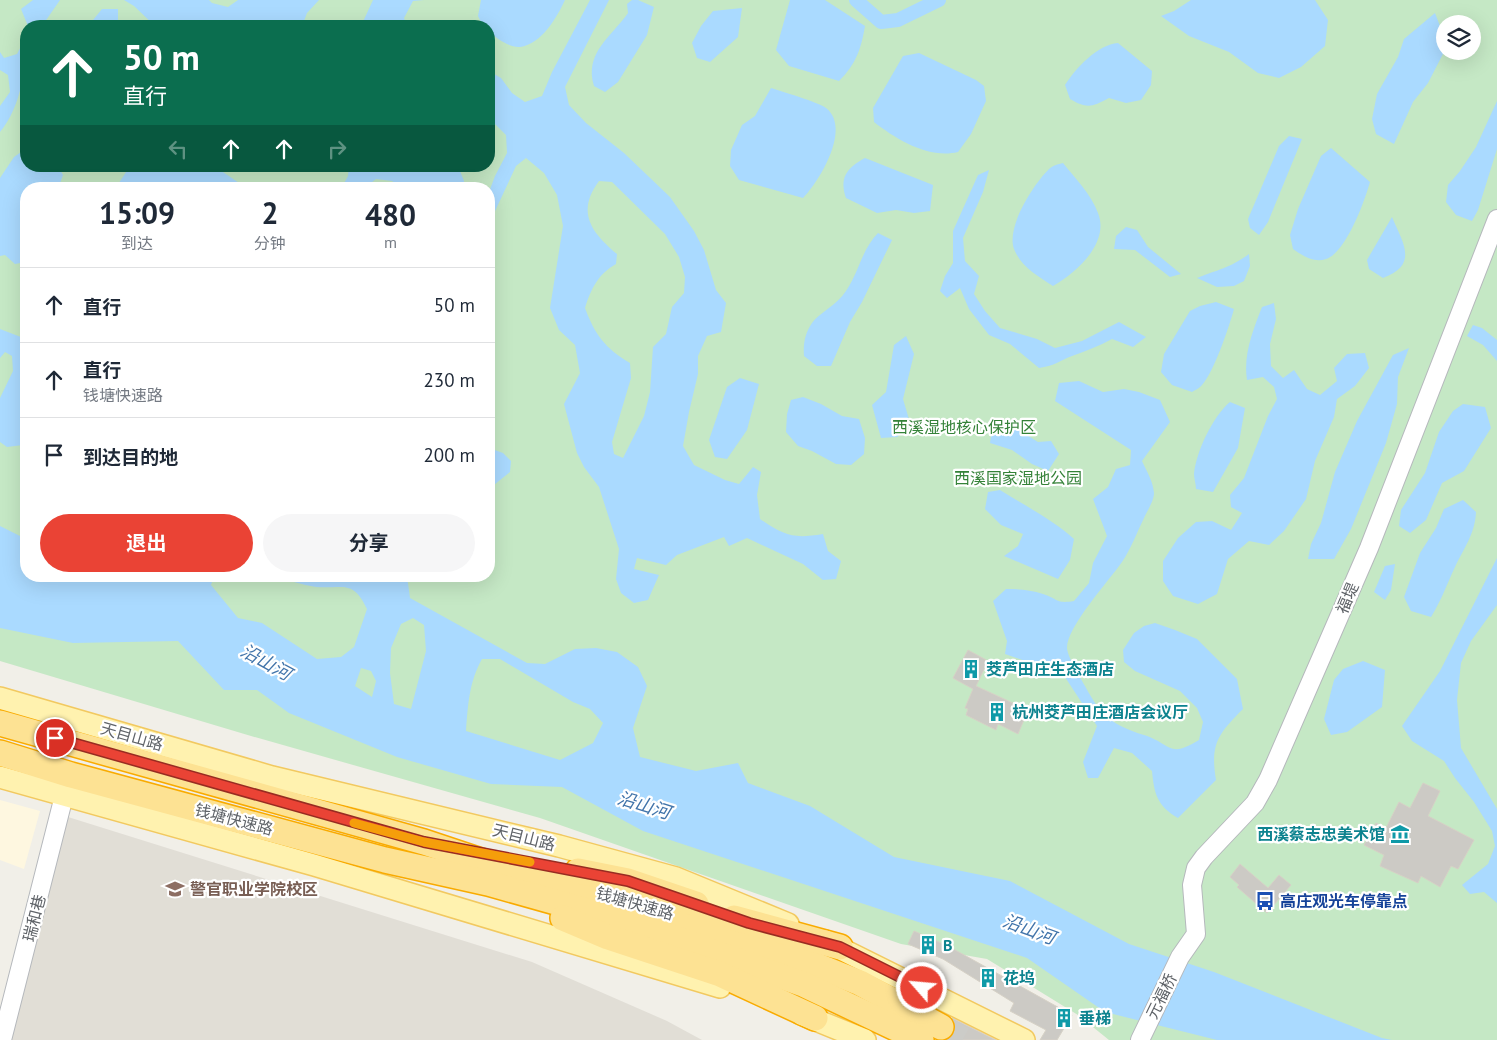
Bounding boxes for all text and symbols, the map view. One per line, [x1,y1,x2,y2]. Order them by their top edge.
map controls [1436,15,1481,60]
button: layers [1436,15,1481,60]
text: 50 m [123,34,200,80]
icon: ahead [40,40,105,105]
text: 直行 [123,82,167,110]
icon: left [164,135,192,163]
icon: ahead [217,135,245,163]
icon: ahead [270,135,298,163]
icon: right [323,135,351,163]
text: 15:09 [99,193,175,232]
text: 2 [262,193,279,232]
text: 480 [365,195,416,234]
text: m [384,232,397,252]
text: 到达 [121,233,153,253]
text: 分钟 [254,233,286,253]
icon: ahead [40,291,68,319]
text: 50 m [434,293,475,317]
text: 直行 [83,295,121,319]
text: 直行 [83,358,121,382]
icon: ahead [40,366,68,394]
text: 230 m [423,368,475,392]
text: 钱塘快速路 [83,385,163,405]
park label: 西溪湿地核心保护区 [892,417,1036,437]
icon: arrive [40,441,68,469]
text: 200 m [423,443,475,467]
text: 到达目的地 [83,445,178,469]
park label: 西溪国家湿地公园 [954,468,1082,488]
button: 退出 [40,514,253,572]
button: 分享 [263,514,475,572]
street label: 福堤 [1332,579,1362,617]
water label: 沿山河 [237,639,298,687]
building icon: 茭芦田庄生态酒店 [960,658,982,680]
place label: 茭芦田庄生态酒店 [986,659,1114,679]
building icon: 杭州茭芦田庄酒店会议厅 [986,701,1008,723]
place label: 杭州茭芦田庄酒店会议厅 [1012,702,1188,722]
pin [34,717,76,759]
street label: 天目山路 [98,718,166,754]
icon: arrive [41,724,69,752]
water label: 沿山河 [615,786,676,825]
street label: 钱塘快速路 [193,799,275,839]
street label: 天目山路 [491,820,557,854]
museum icon: 西溪蔡志忠美术馆 [1389,823,1411,845]
place label: 西溪蔡志忠美术馆 [1257,824,1385,844]
school or university icon: 警官职业学院校区 [164,878,186,900]
place label: 警官职业学院校区 [190,879,318,899]
street label: 钱塘快速路 [594,882,676,924]
bus stop icon: 高庄观光车停靠点 [1254,890,1276,912]
place label: 高庄观光车停靠点 [1280,891,1408,911]
street label: 瑞和巷 [18,892,50,944]
water label: 沿山河 [1000,909,1061,950]
building icon: B [917,934,939,956]
place label: B [943,935,952,955]
position arrow [895,961,947,1013]
building icon: 花坞 [977,967,999,989]
place label: 花坞 [1003,968,1035,988]
street label: 元福桥 [1141,970,1181,1022]
building icon: 垂梯 [1053,1007,1075,1029]
place label: 垂梯 [1079,1008,1111,1028]

